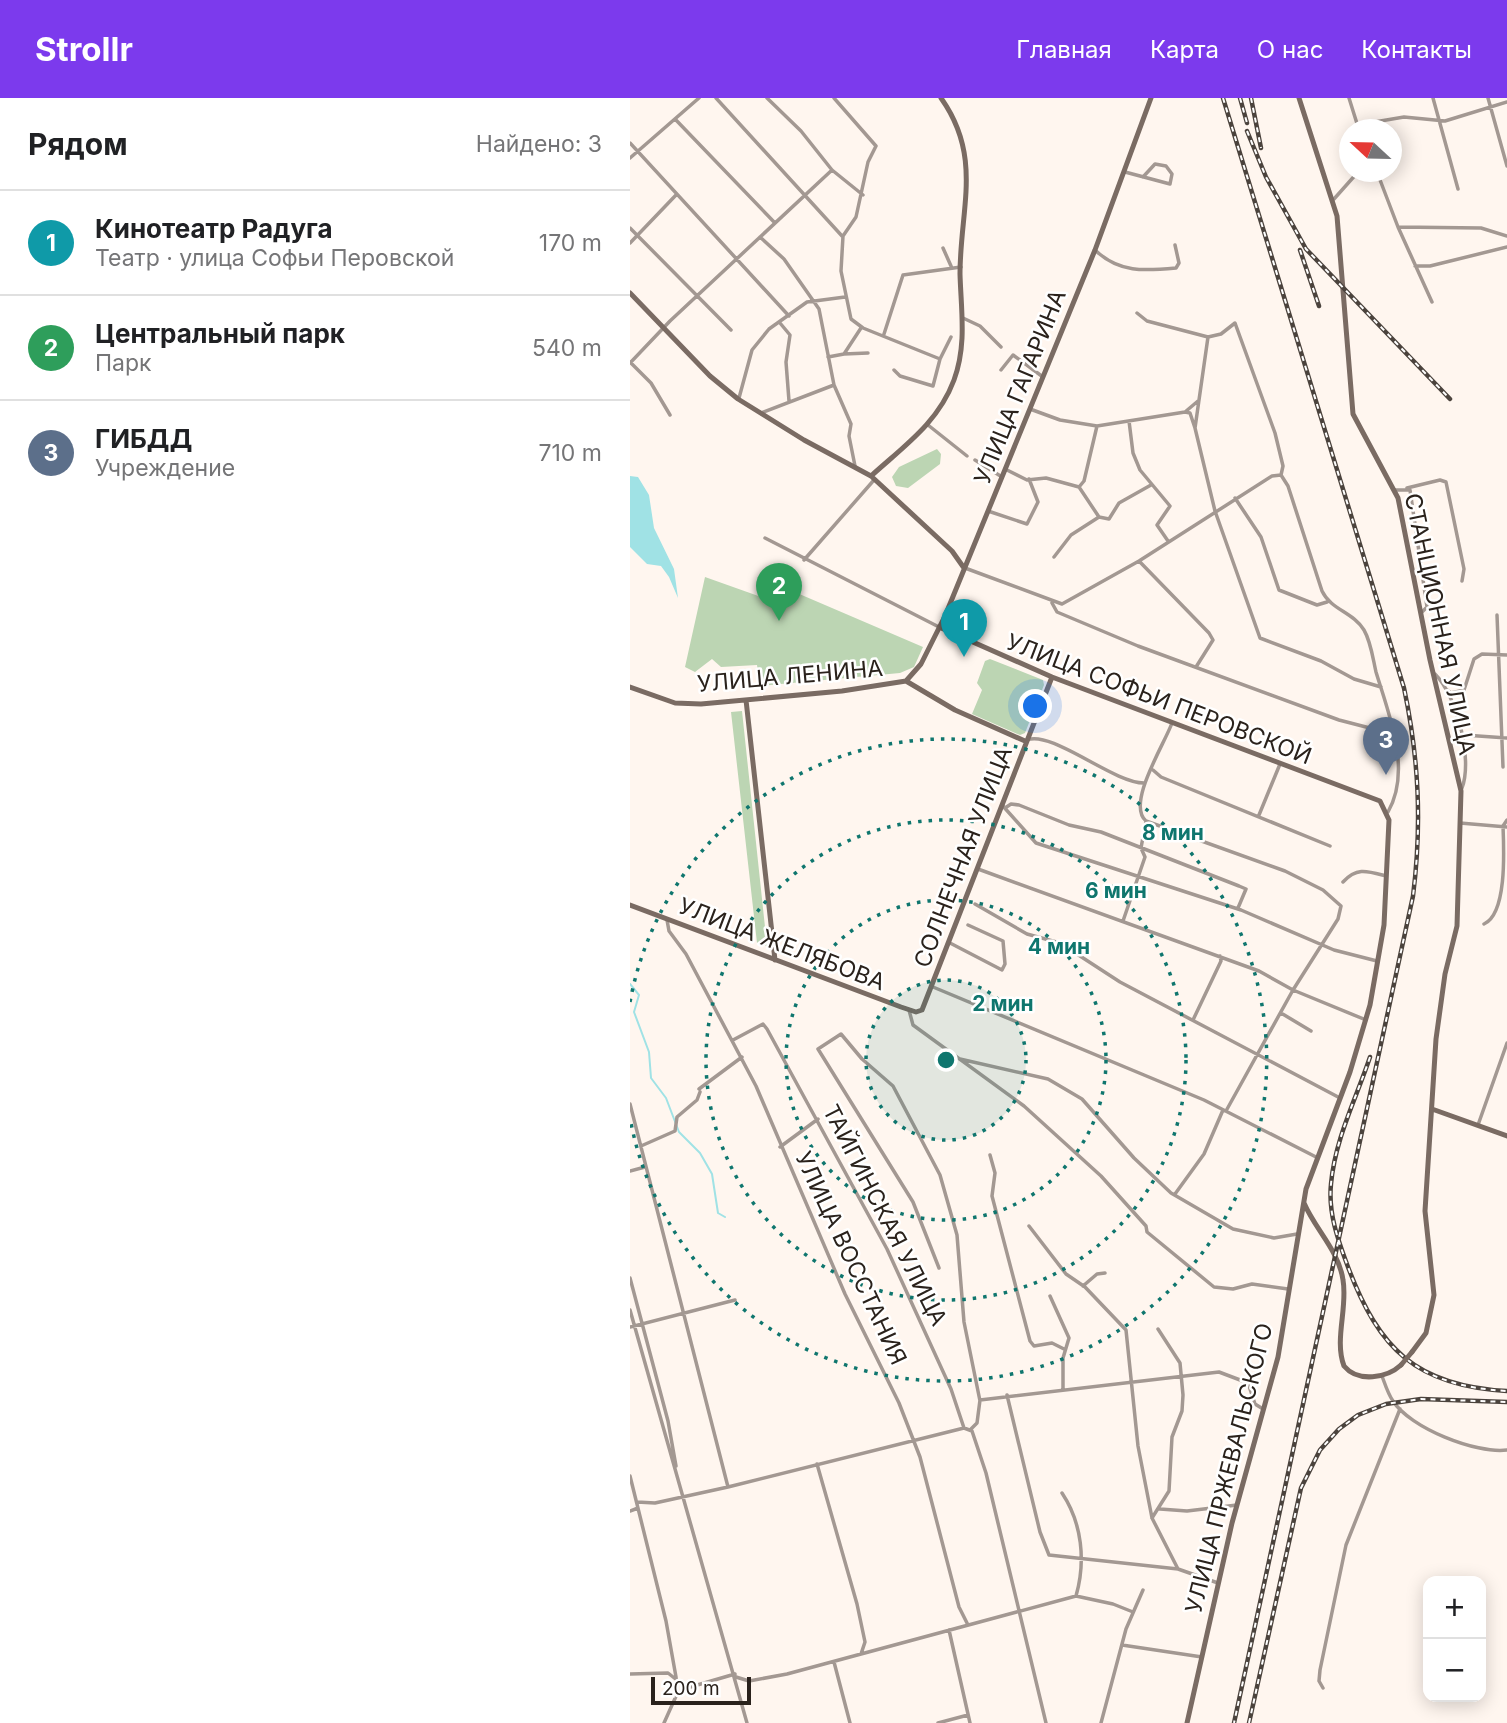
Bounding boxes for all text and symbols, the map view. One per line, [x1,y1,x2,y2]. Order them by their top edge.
text: Strollr [35,29,133,69]
text: Главная [1016,35,1112,64]
text: Карта [1150,35,1219,64]
text: О нас [1257,35,1323,64]
text: Контакты [1361,35,1472,64]
north arrow [1339,119,1402,182]
text: Рядом [28,126,128,162]
text: Найдено: 3 [476,130,602,158]
text: Кинотеатр Радуга [95,213,333,244]
text: 1 [46,229,56,257]
text: 170 m [539,229,602,257]
text: Театр · улица Софьи Перовской [95,244,454,272]
street label: УЛИЦА ГАГАРИНА [968,286,1072,488]
text: Центральный парк [95,318,345,349]
text: 2 [44,334,58,362]
text: 540 m [532,334,602,362]
text: Парк [95,349,152,377]
text: ГИБДД [95,423,192,454]
text: 3 [44,439,58,467]
text: 710 m [539,439,602,467]
text: Учреждение [95,454,235,482]
street label: СТАНЦИОННАЯ УЛИЦА [1399,491,1481,758]
pin: 2 [756,563,802,621]
pin: 1 [941,599,987,657]
street label: УЛИЦА СОФЬИ ПЕРОВСКОЙ [1002,628,1316,770]
street label: УЛИЦА ЛЕНИНА [696,654,884,698]
your location [1018,689,1052,723]
pin: 3 [1363,717,1409,775]
street label: СОЛНЕЧНАЯ УЛИЦА [908,743,1018,971]
text: 8 мин [1142,820,1204,845]
text: 6 мин [1085,878,1147,903]
street label: УЛИЦА ЖЕЛЯБОВА [675,892,889,996]
text: 4 мин [1028,934,1090,959]
text: 2 мин [972,991,1034,1016]
centre of rings [934,1048,958,1072]
street label: ТАЙГИНСКАЯ УЛИЦА [817,1100,953,1330]
street label: УЛИЦА ВОССТАНИЯ [789,1147,913,1369]
street label: УЛИЦА ПРЖЕВАЛЬСКОГО [1179,1320,1279,1616]
map controls [1423,1576,1486,1702]
button: + [1423,1576,1486,1639]
button: − [1423,1639,1486,1702]
scale bar [651,1674,751,1706]
text: 200 m [662,1677,720,1700]

